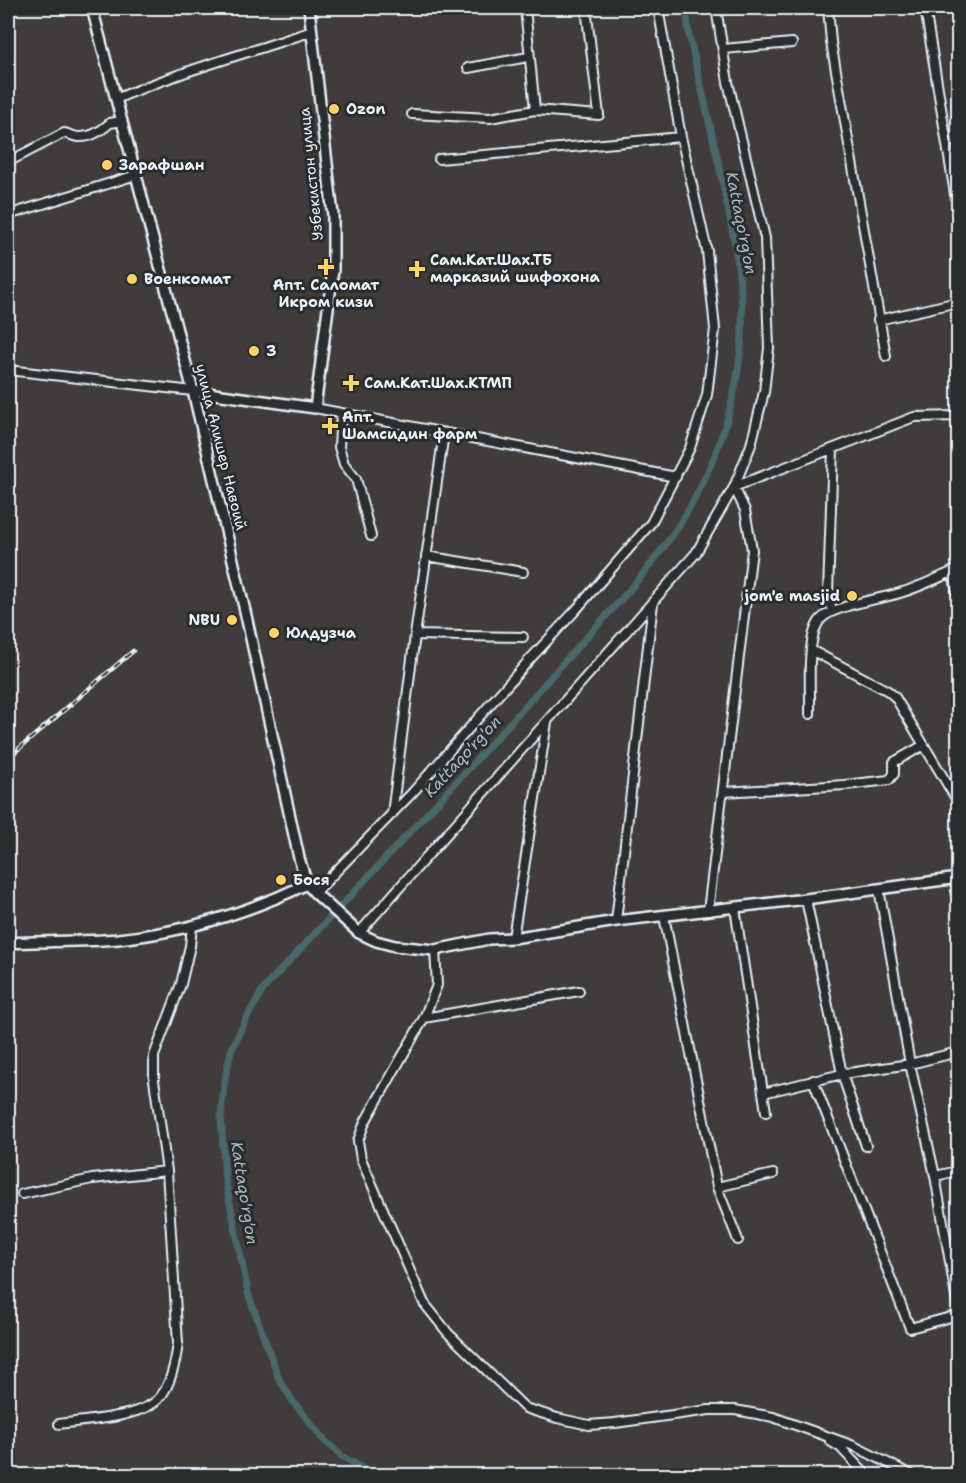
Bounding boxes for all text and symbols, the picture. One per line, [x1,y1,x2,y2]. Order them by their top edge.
place label: Ozon [346,99,386,119]
marker: Ozon [327,102,341,116]
street label: Узбекистон улица [294,106,328,242]
place label: Зарафшан [119,155,204,175]
marker: Зарафшан [100,158,114,172]
water label: Kattaqo'rg'on [721,170,762,276]
place label: Сам.Кат.Шах.ТБ марказий шифохона [430,250,600,287]
marker: Апт. Саломат Икром кизи [319,260,333,274]
marker: Сам.Кат.Шах.ТБ марказий шифохона [408,260,426,278]
place label: Военкомат [144,269,231,289]
marker: Военкомат [125,272,139,286]
place label: Апт. Саломат Икром кизи [273,275,379,312]
place label: 3 [266,341,277,361]
marker: 3 [247,344,261,358]
street label: улица Алишер Навоий [191,362,251,533]
place label: Сам.Кат.Шах.КТМП [364,373,512,393]
marker: Сам.Кат.Шах.КТМП [342,374,360,392]
place label: Апт. Шамсидин фарм [342,407,478,444]
marker: Апт. Шамсидин фарм [323,419,337,433]
place label: jom'e masjid [744,586,840,606]
marker: jom'e masjid [845,589,859,603]
place label: NBU [188,610,220,630]
marker: NBU [225,613,239,627]
place label: Юлдузча [286,623,357,643]
marker: Юлдузча [267,626,281,640]
water label: Kattaqo'rg'on [419,711,506,802]
place label: Бося [293,870,330,890]
marker: Бося [274,873,288,887]
water label: Kattaqo'rg'on [226,1140,263,1246]

